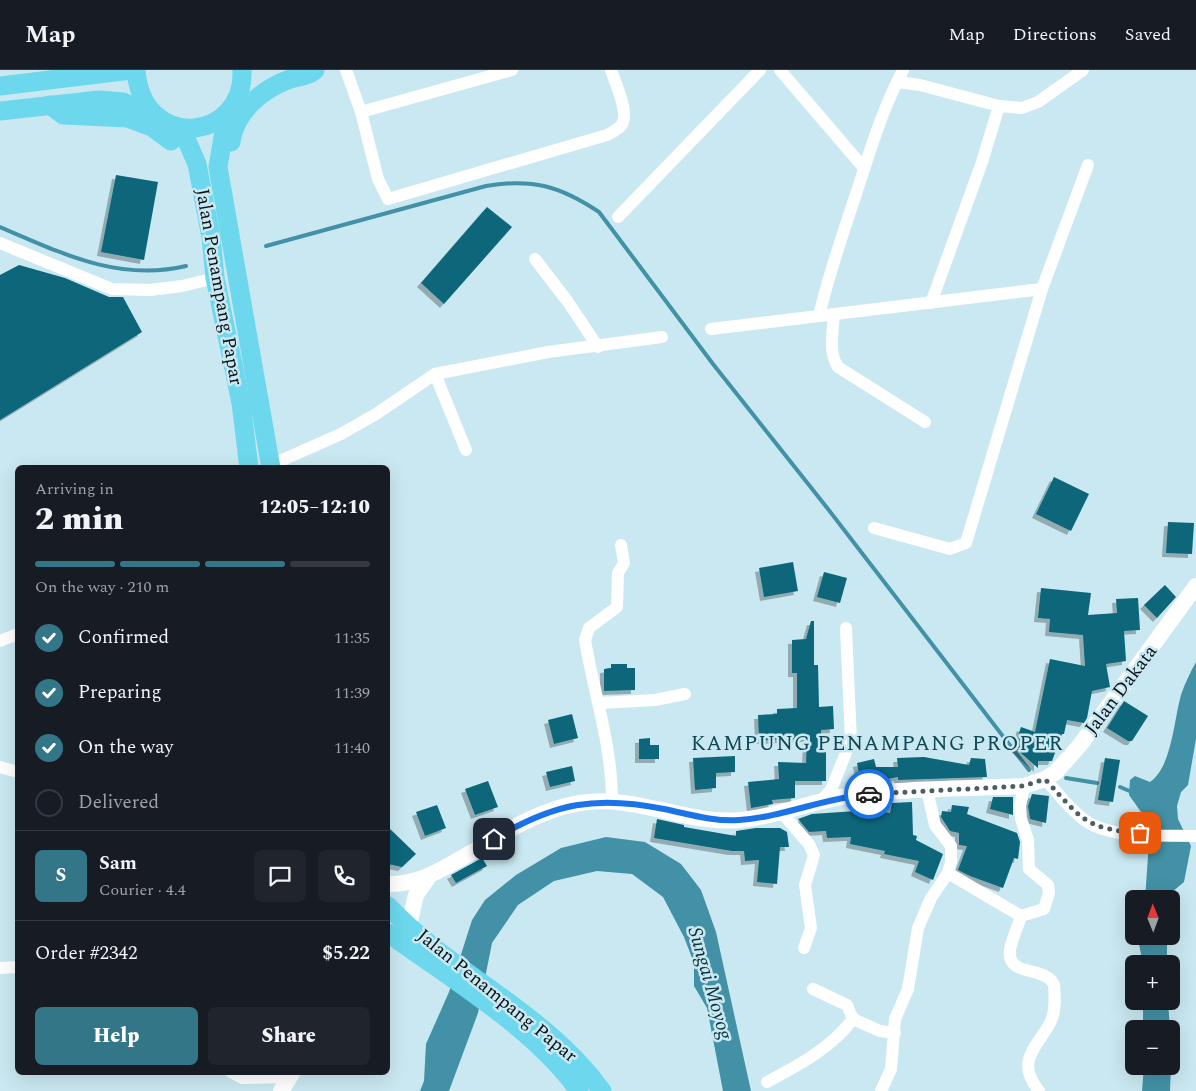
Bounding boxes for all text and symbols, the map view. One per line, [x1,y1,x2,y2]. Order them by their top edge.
text: Map [25,17,75,53]
text: Map [949,21,985,48]
text: Directions [1013,21,1097,48]
text: Saved [1125,21,1171,48]
street label: Jalan Penampang Papar [187,186,251,388]
text: Arriving in [35,477,114,501]
text: 12:05–12:10 [259,493,370,522]
text: 2 min [35,495,123,544]
text: On the way · 210 m [35,575,169,599]
text: Confirmed [78,623,169,652]
icon: check [35,624,63,652]
text: 11:35 [334,626,370,650]
street label: Jalan Dakata [1077,638,1165,741]
text: Preparing [78,678,162,707]
icon: check [35,679,63,707]
text: 11:39 [334,681,370,705]
district label: KAMPUNG PENAMPANG PROPER [691,728,1063,760]
text: On the way [78,733,174,762]
icon: check [35,734,63,762]
text: 11:40 [334,736,370,760]
courier [844,769,894,819]
icon: car [855,780,883,808]
text: Delivered [78,788,159,817]
pin [1119,812,1161,854]
pin [473,818,515,860]
icon: bag [1126,819,1154,847]
icon: home [480,825,508,853]
text: Sam [99,849,137,878]
button: chat [254,850,306,902]
button: phone [318,850,370,902]
text: S [56,861,66,890]
text: Courier · 4.4 [99,878,186,902]
north arrow [1125,890,1180,945]
map controls [1125,890,1180,1075]
street label: Jalan Penampang Papar [410,922,584,1070]
water label: Sungai Moyog [680,923,741,1044]
text: Order #2342 [35,939,138,968]
text: $5.22 [322,939,370,968]
button: + [1125,955,1180,1010]
button: Help [35,1007,198,1065]
button: Share [208,1007,370,1065]
button: − [1125,1020,1180,1075]

